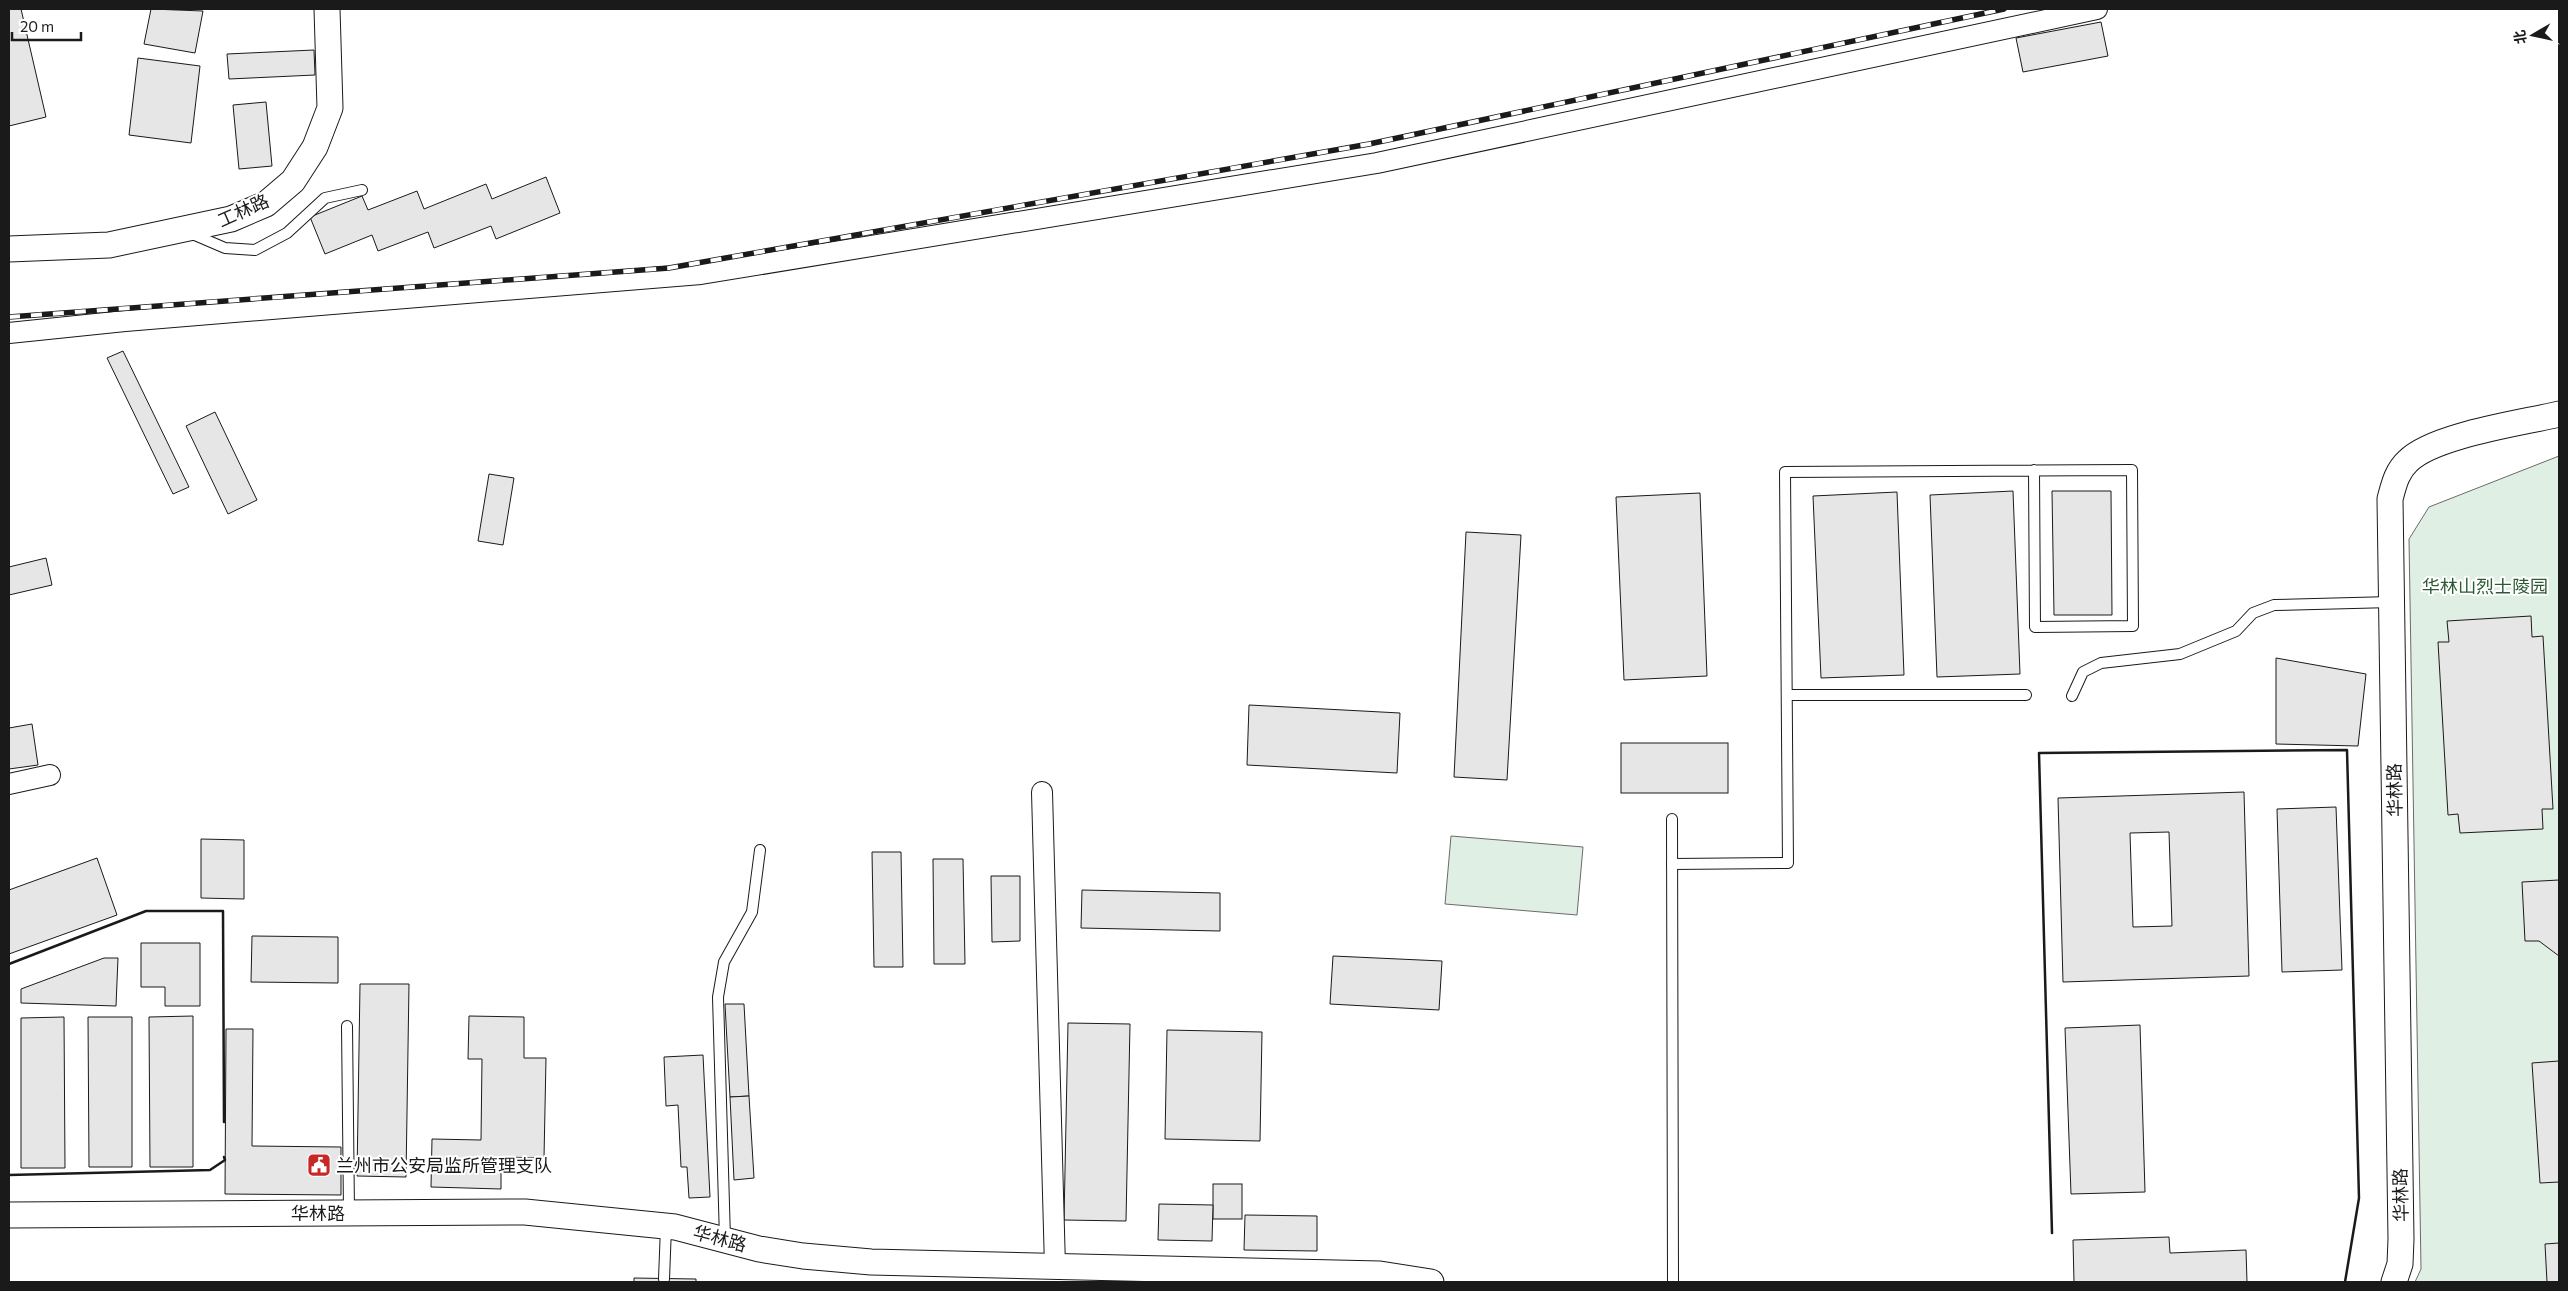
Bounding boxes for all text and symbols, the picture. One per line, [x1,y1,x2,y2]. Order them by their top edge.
scale bar [12,10,81,42]
north arrow [2508,10,2558,60]
text: 20 m [20,17,54,35]
text: 北 [2510,29,2529,45]
street label: 工林路 [214,189,272,231]
park label: 华林山烈士陵园 [2422,575,2548,597]
street label: 华林路 [2383,763,2405,817]
public building icon: 兰州市公安局监所管理支队 [306,1152,332,1178]
place label: 兰州市公安局监所管理支队 [336,1154,552,1176]
street label: 华林路 [2389,1168,2411,1222]
street label: 华林路 [291,1202,345,1224]
street label: 华林路 [691,1220,749,1256]

